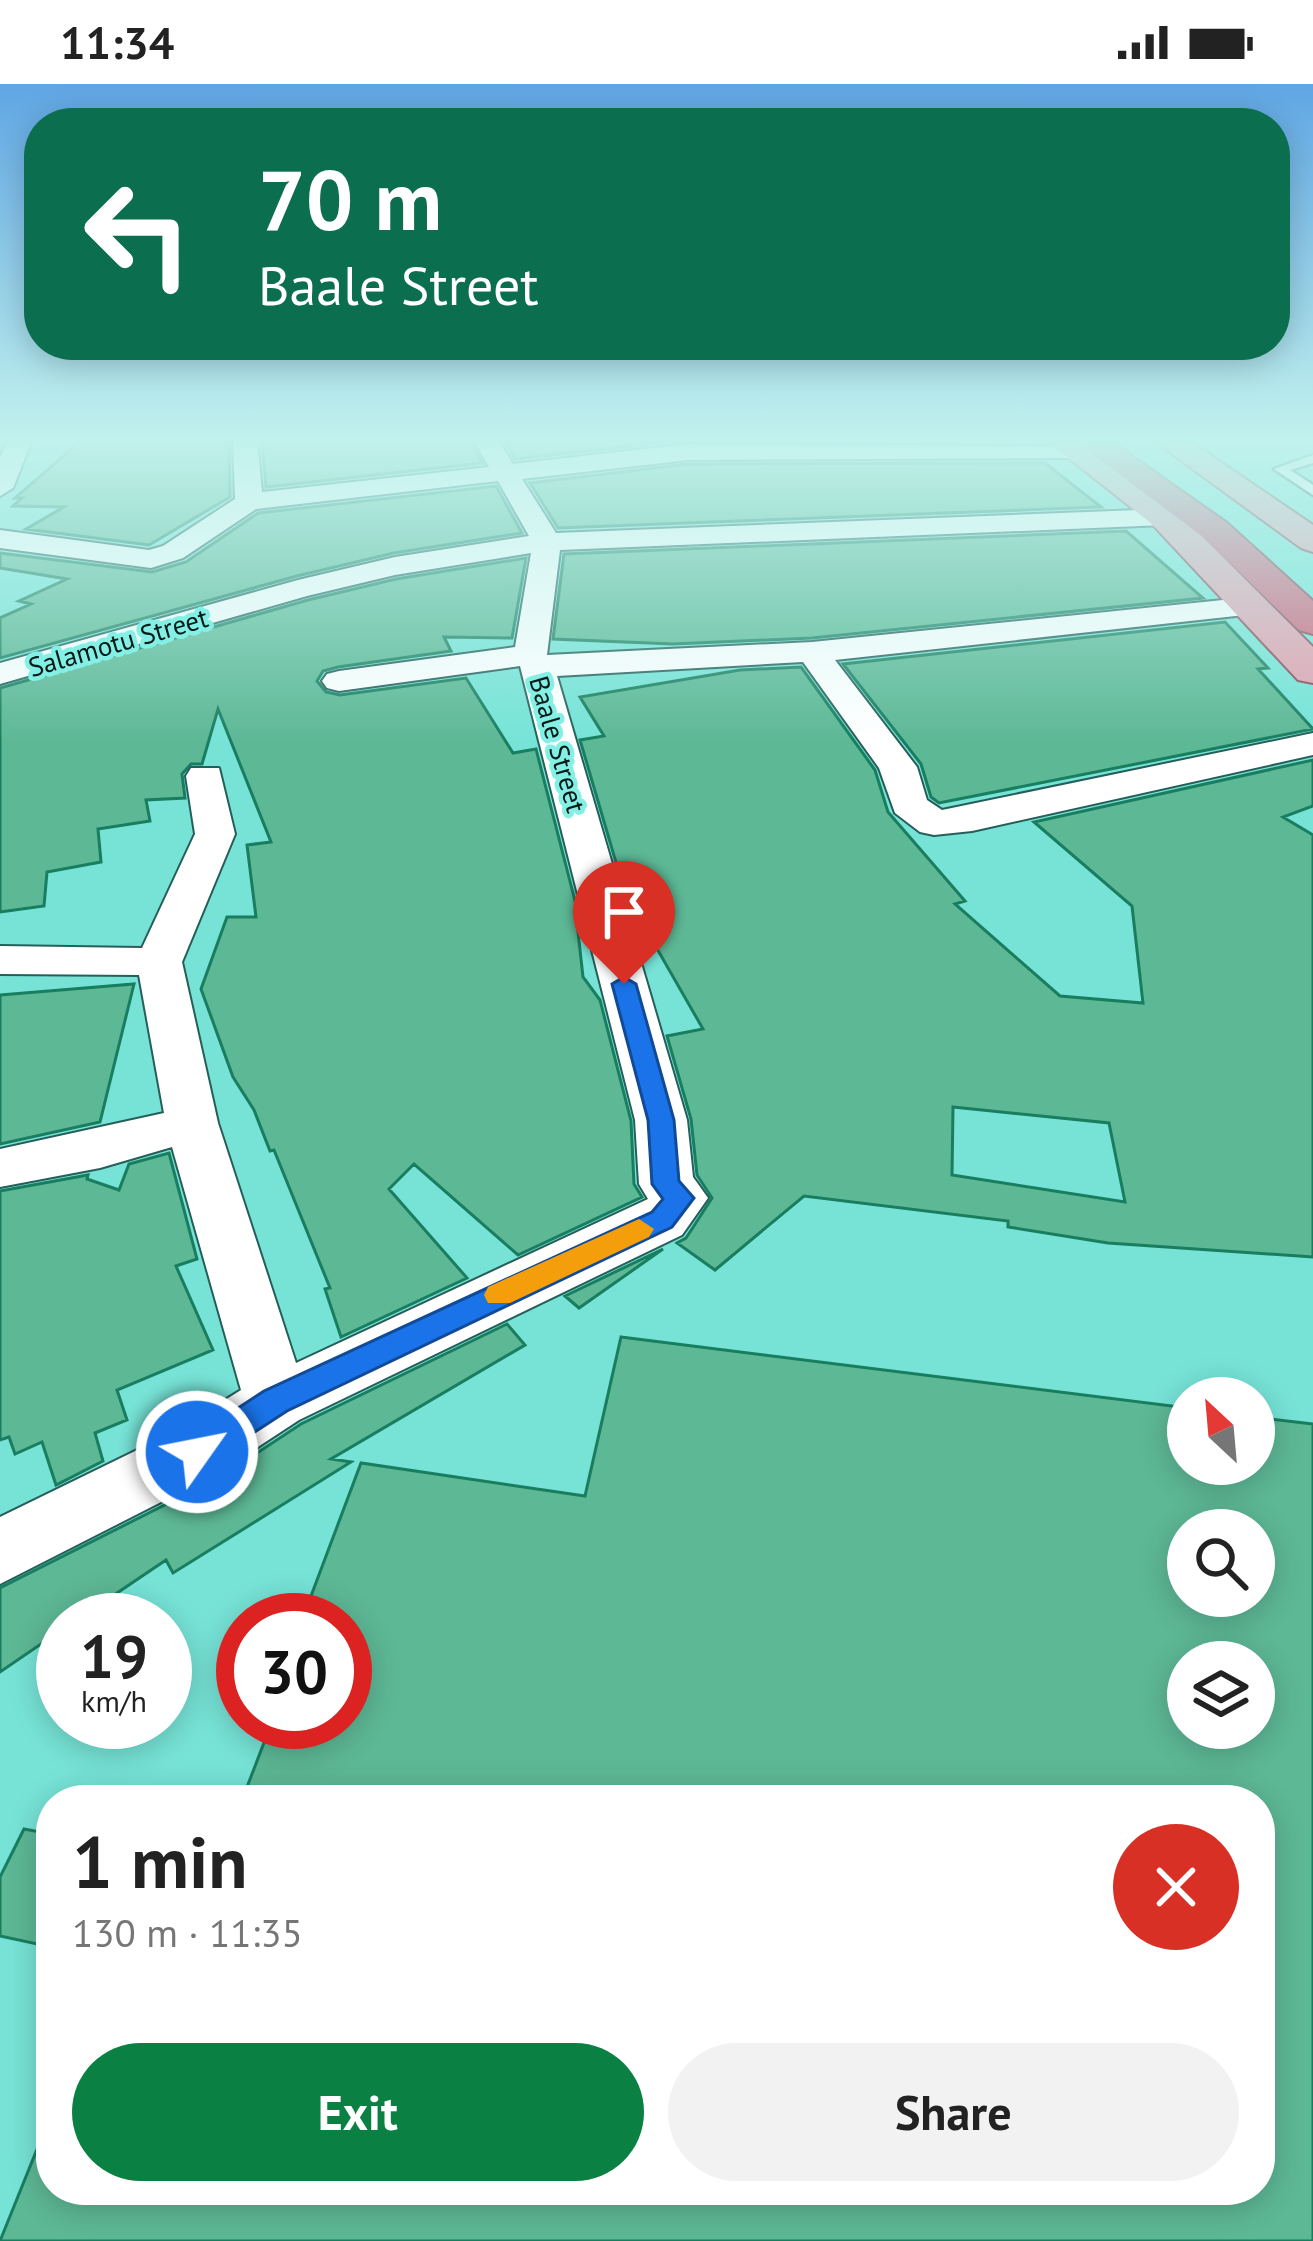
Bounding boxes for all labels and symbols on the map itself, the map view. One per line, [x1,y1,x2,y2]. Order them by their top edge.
street label: Salamotu Street [24,600,212,684]
street label: Baale Street [522,672,594,816]
pin [573,861,675,984]
north arrow [1167,1377,1275,1485]
position arrow [134,1389,260,1515]
speed limit sign: 30 [216,1593,372,1749]

